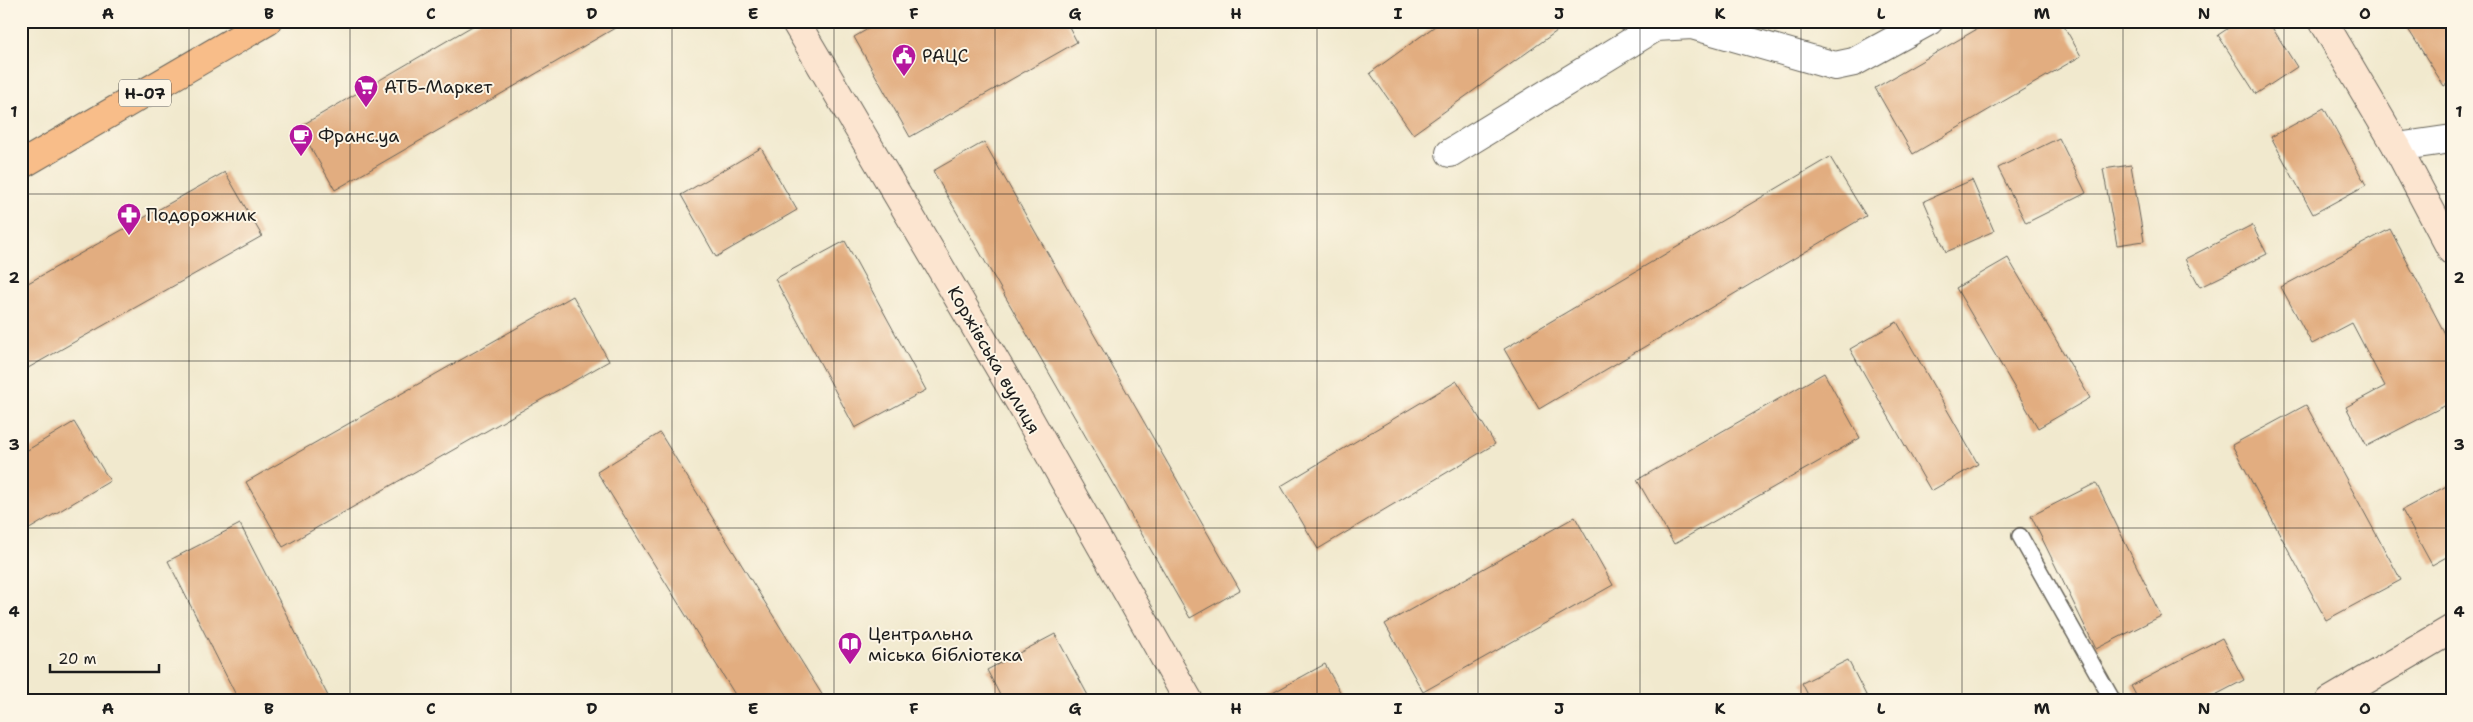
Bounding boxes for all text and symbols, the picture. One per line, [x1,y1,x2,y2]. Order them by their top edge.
text: A [102,3,114,24]
text: B [264,3,274,24]
text: C [426,3,436,24]
text: D [586,3,598,24]
text: E [748,3,758,24]
text: F [909,3,919,24]
text: G [1069,3,1082,24]
text: H [1230,3,1242,24]
text: I [1394,3,1403,24]
text: J [1554,3,1564,24]
text: K [1715,3,1726,24]
text: L [1877,3,1886,24]
text: M [2034,3,2051,24]
text: N [2198,3,2210,24]
text: O [2359,3,2371,24]
public building icon: РАЦС [891,43,917,77]
place label: РАЦС [922,44,969,68]
supermarket icon: АТБ-Маркет [353,74,379,108]
place label: АТБ-Маркет [384,75,493,99]
road number: Н-07 [119,80,171,106]
text: 1 [10,101,18,122]
text: 1 [2455,101,2463,122]
cafe icon: Франс.уа [288,123,314,157]
place label: Франс.уа [318,124,400,148]
pharmacy icon: Подорожник [116,202,142,236]
place label: Подорожник [146,203,257,227]
text: 2 [8,267,20,288]
text: 2 [2453,267,2465,288]
street label: Коржівська вулиця [942,282,1046,438]
text: 3 [8,434,20,455]
text: 3 [2453,434,2465,455]
text: 4 [8,601,20,622]
text: 4 [2453,601,2465,622]
place label: Центральна міська бібліотека [868,622,1022,667]
library icon: Центральна міська бібліотека [837,631,863,665]
scale bar [50,642,159,674]
text: 20 m [58,649,97,669]
text: A [102,698,114,719]
text: B [264,698,274,719]
text: C [426,698,436,719]
text: D [586,698,598,719]
text: E [748,698,758,719]
text: F [909,698,919,719]
text: G [1069,698,1082,719]
text: H [1230,698,1242,719]
text: I [1394,698,1403,719]
text: J [1554,698,1564,719]
text: K [1715,698,1726,719]
text: L [1877,698,1886,719]
text: M [2034,698,2051,719]
text: N [2198,698,2210,719]
text: O [2359,698,2371,719]

